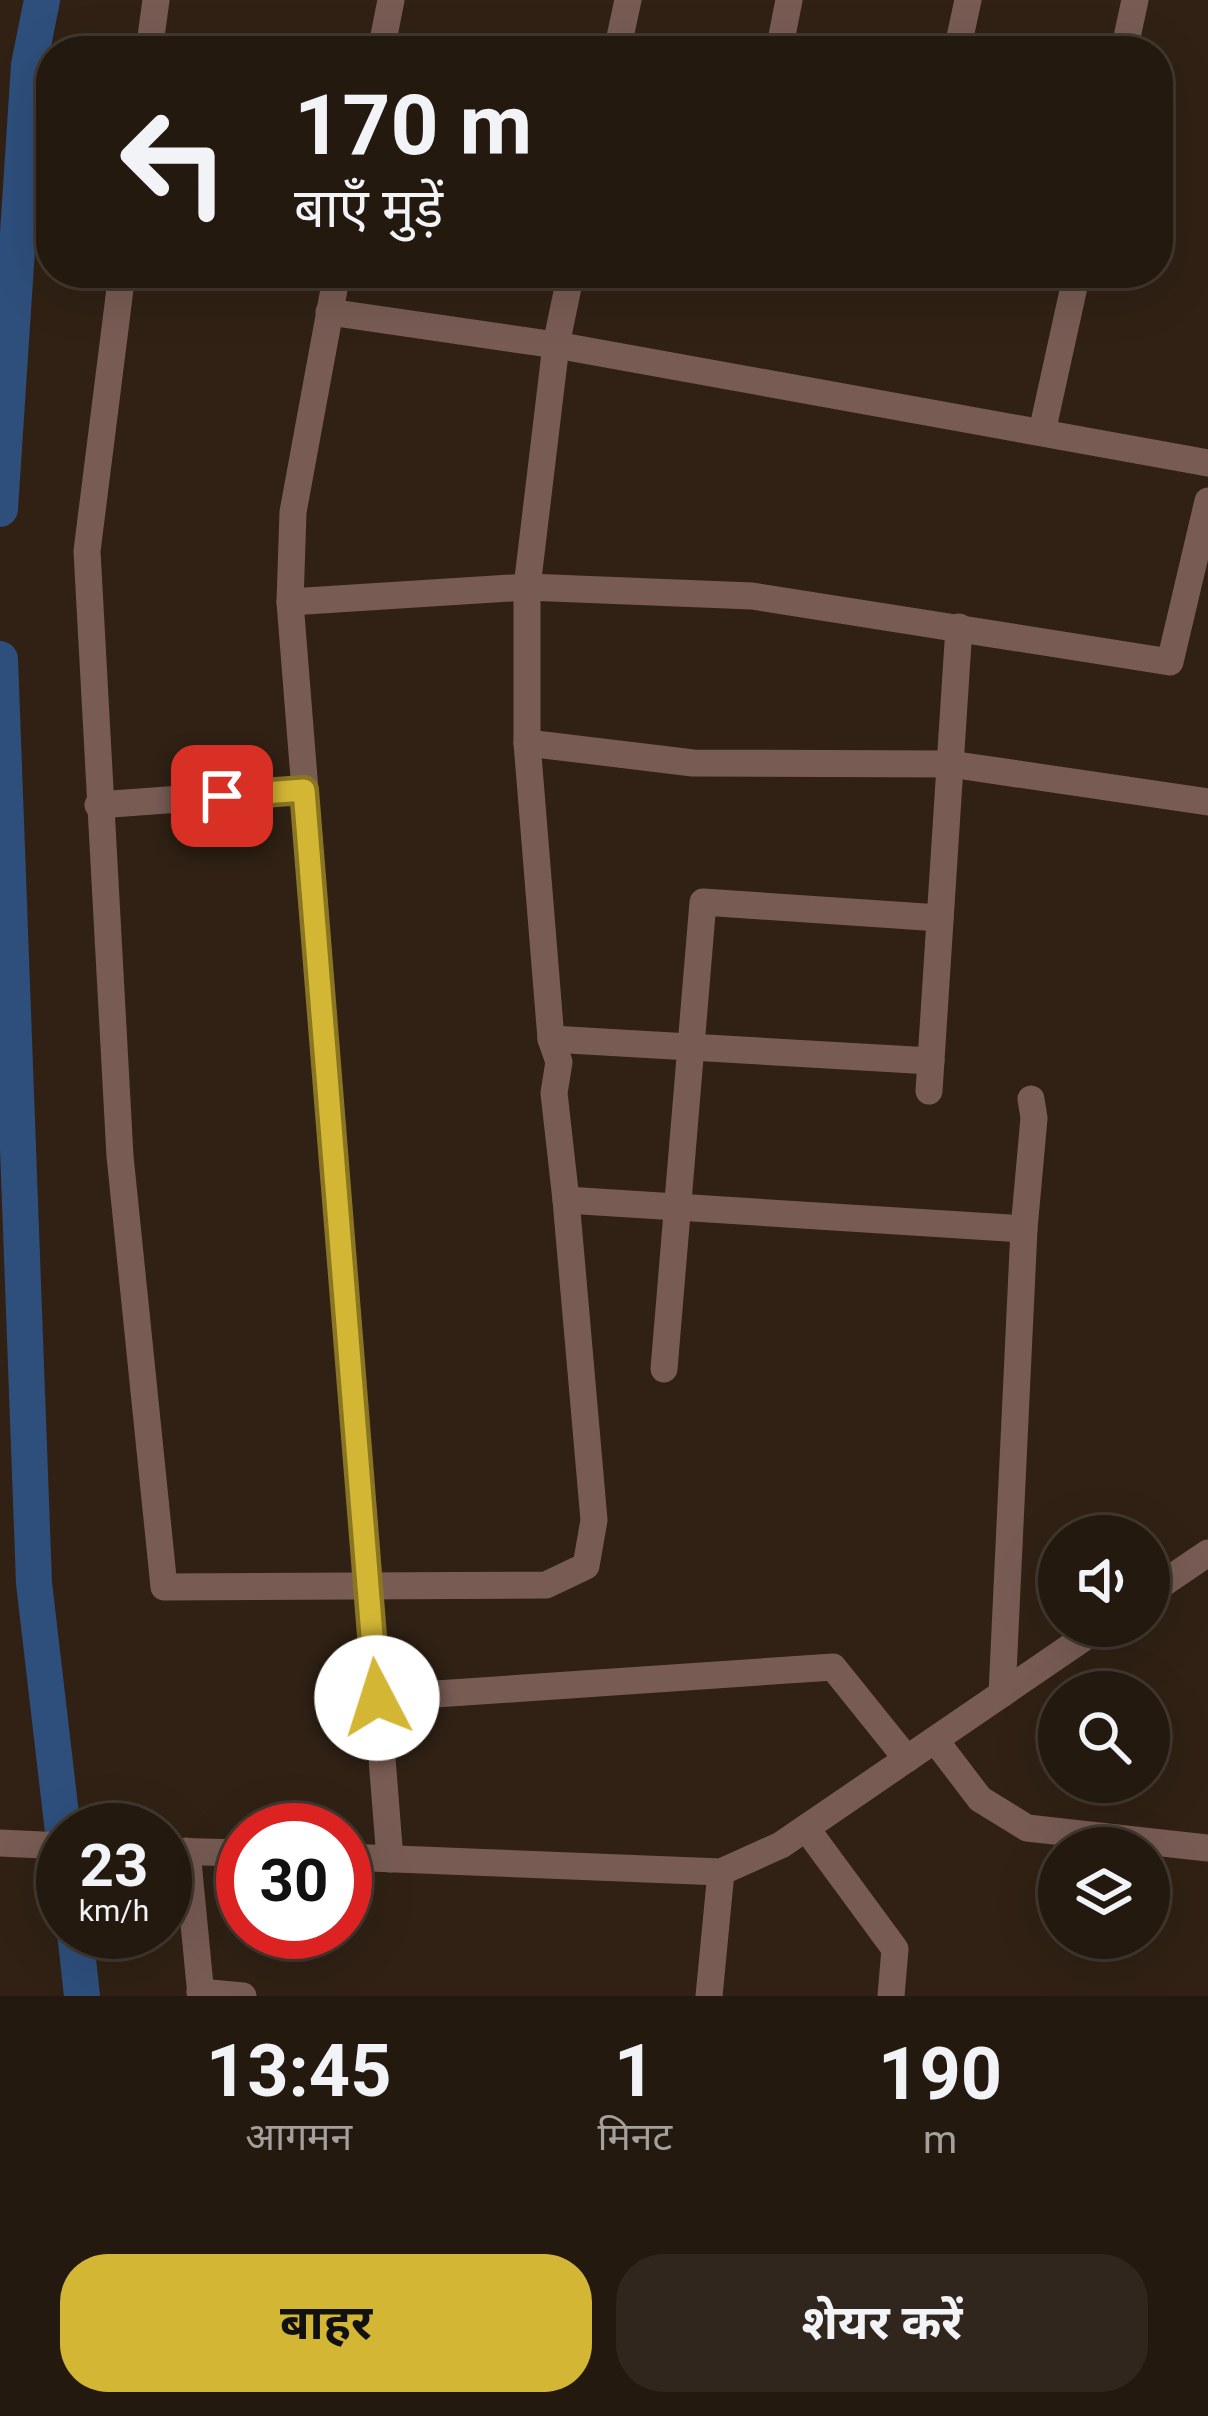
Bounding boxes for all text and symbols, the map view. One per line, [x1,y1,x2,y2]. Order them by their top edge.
text: 170 m [294,76,532,175]
icon: left [96,84,252,240]
text: बाएँ मुड़ें [294,177,443,240]
pin [171,745,273,847]
icon: arrive [189,763,255,829]
map controls [1038,1515,1170,1959]
button: sound [1038,1515,1170,1647]
position arrow [314,1635,440,1761]
button: search [1038,1671,1170,1803]
speed limit sign: 30 [216,1803,372,1959]
button: layers [1038,1827,1170,1959]
text: 23 [80,1830,148,1901]
text: km/h [79,1893,149,1928]
text: 13:45 [206,2029,391,2114]
text: 1 [614,2029,655,2114]
text: 190 [878,2032,1002,2117]
text: आगमन [245,2114,352,2160]
text: मिनट [597,2114,672,2160]
text: m [923,2117,957,2163]
button: बाहर [60,2254,592,2392]
button: शेयर करें [616,2254,1148,2392]

